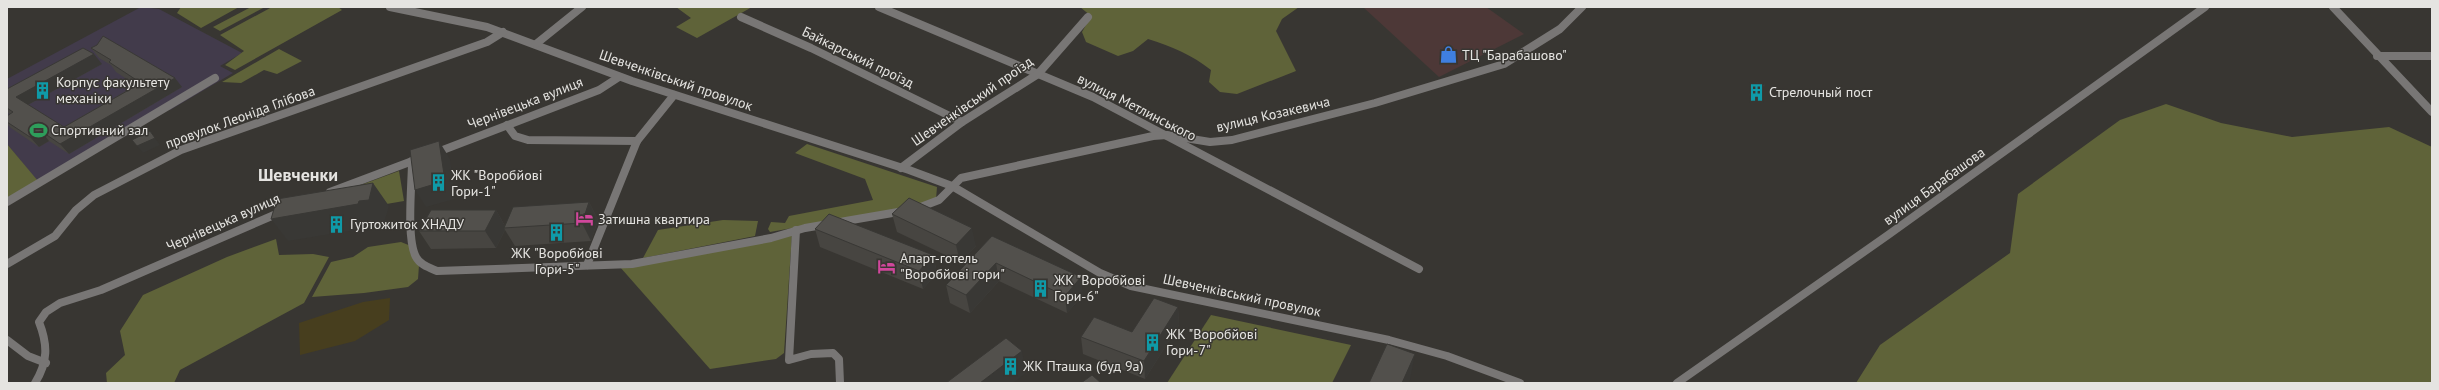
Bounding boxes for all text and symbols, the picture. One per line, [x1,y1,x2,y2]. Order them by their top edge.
street label: Байкарський проїзд [799,22,917,92]
street label: Шевченківський провулок [597,45,755,115]
shop icon: ТЦ "Барабашово" [1439,45,1459,65]
place label: ТЦ "Барабашово" [1462,46,1567,64]
street label: Шевченківський проїзд [908,52,1037,150]
street label: вулиця Метлинського [1075,69,1199,145]
place label: Корпус факультету механіки [56,73,170,107]
street label: Чернівецька вулиця [465,73,585,133]
building icon: Корпус факультету механіки [33,80,53,100]
street label: провулок Леоніда Глібова [163,82,317,152]
building icon: Стрелочный пост [1746,82,1766,102]
place label: Стрелочный пост [1769,83,1873,101]
street label: вулиця Козакевича [1214,92,1332,136]
sports icon: Спортивний зал [28,120,48,140]
place label: Спортивний зал [51,121,148,139]
street label: вулиця Барабашова [1880,143,1988,229]
district label: Шевченки [258,163,338,186]
place label: ЖК "Воробйові Гори-1" [450,166,542,200]
building icon: ЖК "Воробйові Гори-1" [428,173,448,193]
street label: Чернівецька вулиця [163,189,283,255]
hotel icon: Затишна квартира [575,209,595,229]
place label: Затишна квартира [598,210,710,228]
building icon: Гуртожиток ХНАДУ [327,214,347,234]
place label: Гуртожиток ХНАДУ [350,215,464,233]
building icon: ЖК "Воробйові Гори-5" [547,223,567,243]
place label: ЖК "Воробйові Гори-5" [510,244,603,278]
place label: Апарт-готель "Воробйові гори" [900,249,1005,283]
hotel icon: Апарт-готель "Воробйові гори" [877,256,897,276]
street label: Шевченківський провулок [1161,269,1323,321]
place label: ЖК "Воробйові Гори-6" [1053,271,1145,305]
building icon: ЖК "Воробйові Гори-6" [1031,278,1051,298]
place label: ЖК "Воробйові Гори-7" [1165,325,1257,359]
building icon: ЖК "Воробйові Гори-7" [1143,332,1163,352]
building icon: ЖК Пташка (буд 9а) [1000,356,1020,376]
place label: ЖК Пташка (буд 9а) [1022,357,1143,375]

